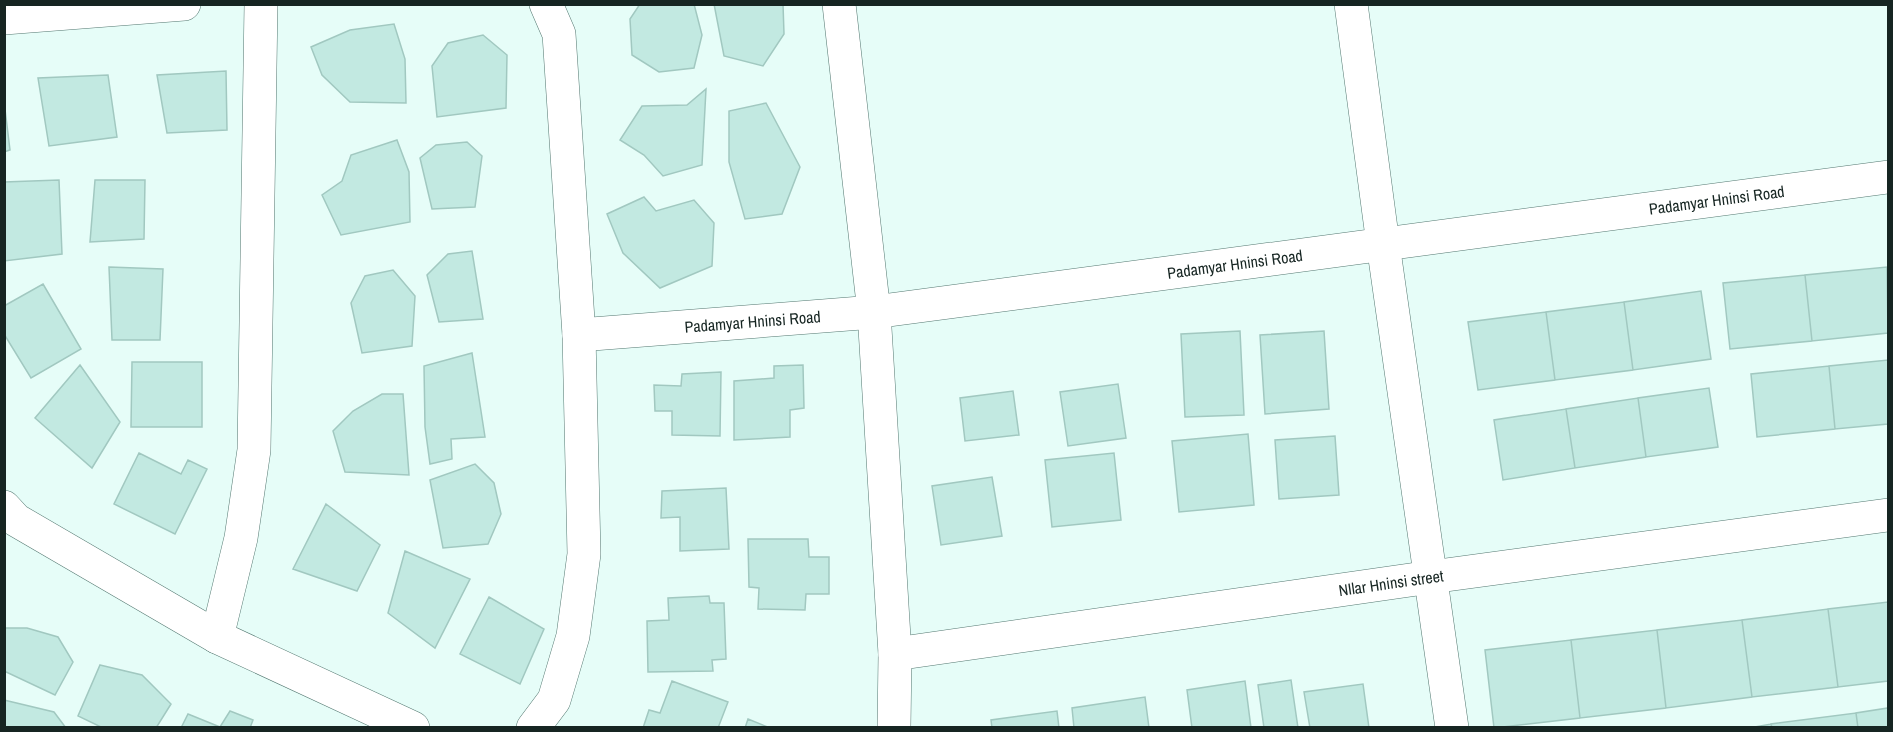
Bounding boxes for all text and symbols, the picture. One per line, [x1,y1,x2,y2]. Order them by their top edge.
street label: Padamyar Hninsi Road [1648,180,1786,220]
street label: Padamyar Hninsi Road [1166,244,1304,284]
street label: Padamyar Hninsi Road [684,305,821,338]
street label: NIlar Hninsi street [1337,564,1445,601]

